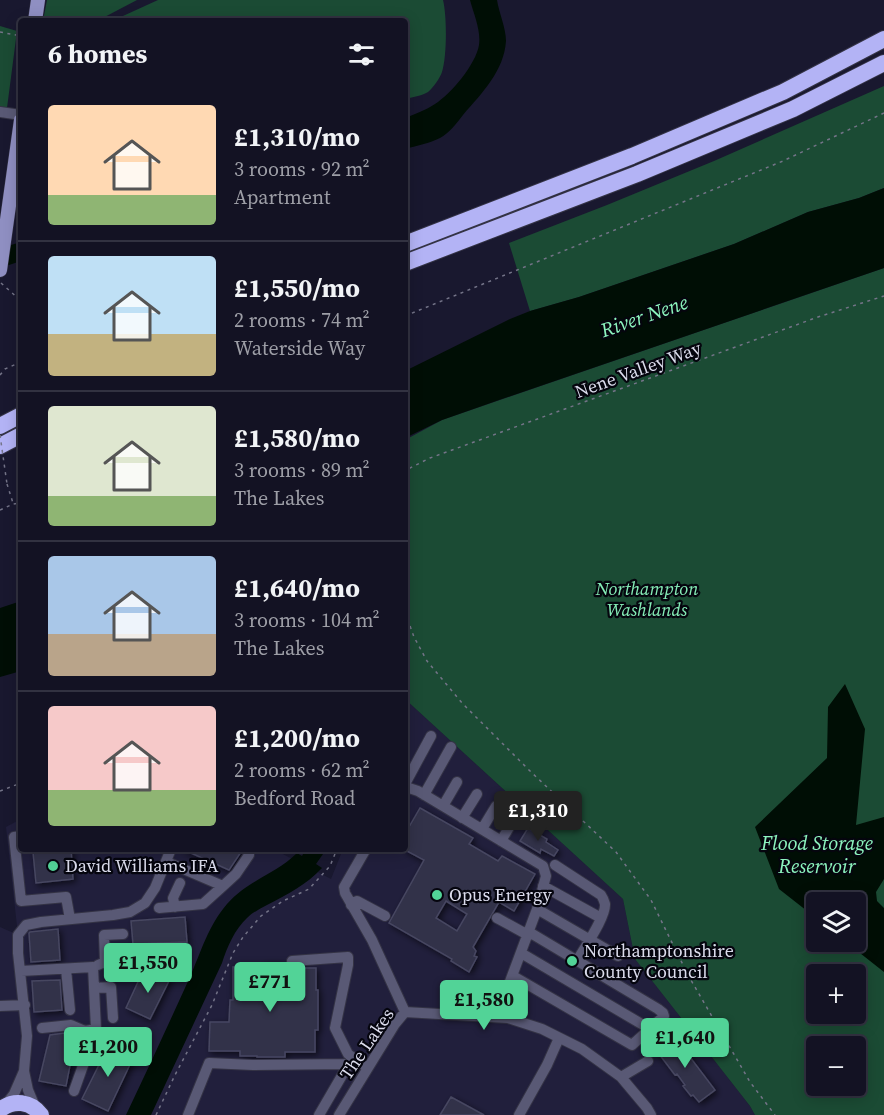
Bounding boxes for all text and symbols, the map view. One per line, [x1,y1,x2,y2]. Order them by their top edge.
text: 6 homes [48,36,147,72]
icon: filters [345,38,378,71]
text: £1,310/mo [234,119,360,155]
icon: home [96,129,168,201]
text: 3 rooms · 92 m² [234,155,370,183]
text: Apartment [234,183,331,211]
text: £1,550/mo [234,270,360,306]
icon: home [96,280,168,352]
water label: River Nene [596,288,691,344]
text: 2 rooms · 74 m² [234,306,370,334]
text: Waterside Way [234,334,365,362]
street label: Nene Valley Way [571,335,705,404]
text: £1,580/mo [234,420,360,456]
icon: home [96,430,168,502]
text: 3 rooms · 89 m² [234,456,370,484]
text: The Lakes [234,484,324,512]
text: £1,640/mo [234,570,360,606]
park label: Northampton Washlands [595,576,698,622]
icon: home [96,580,168,652]
text: 3 rooms · 104 m² [234,606,380,634]
text: The Lakes [234,634,324,662]
text: £1,200/mo [234,720,360,756]
icon: home [96,730,168,802]
text: 2 rooms · 62 m² [234,756,370,784]
text: Bedford Road [234,784,355,812]
pin: £1,310 [489,791,587,842]
text: £1,310 [508,796,568,824]
water label: Flood Storage Reservoir [760,829,873,880]
place label: David Williams IFA [65,853,218,878]
marker: David Williams IFA [46,859,60,873]
place label: Opus Energy [449,882,552,907]
marker: Opus Energy [430,888,444,902]
map controls [806,892,866,1096]
button: layers [806,892,866,952]
place label: Northamptonshire County Council [584,938,734,984]
pin: £1,550 [99,943,197,994]
text: £1,550 [118,948,178,976]
marker: Northamptonshire County Council [565,954,579,968]
pin: £771 [234,962,306,1013]
button: + [806,964,866,1024]
text: £771 [248,967,292,995]
pin: £1,580 [435,980,533,1031]
text: £1,580 [454,985,514,1013]
street label: The Lakes [333,1003,400,1084]
pin: £1,640 [636,1018,734,1069]
text: £1,640 [655,1023,715,1051]
pin: £1,200 [59,1027,157,1078]
text: £1,200 [78,1032,138,1060]
button: − [806,1036,866,1096]

